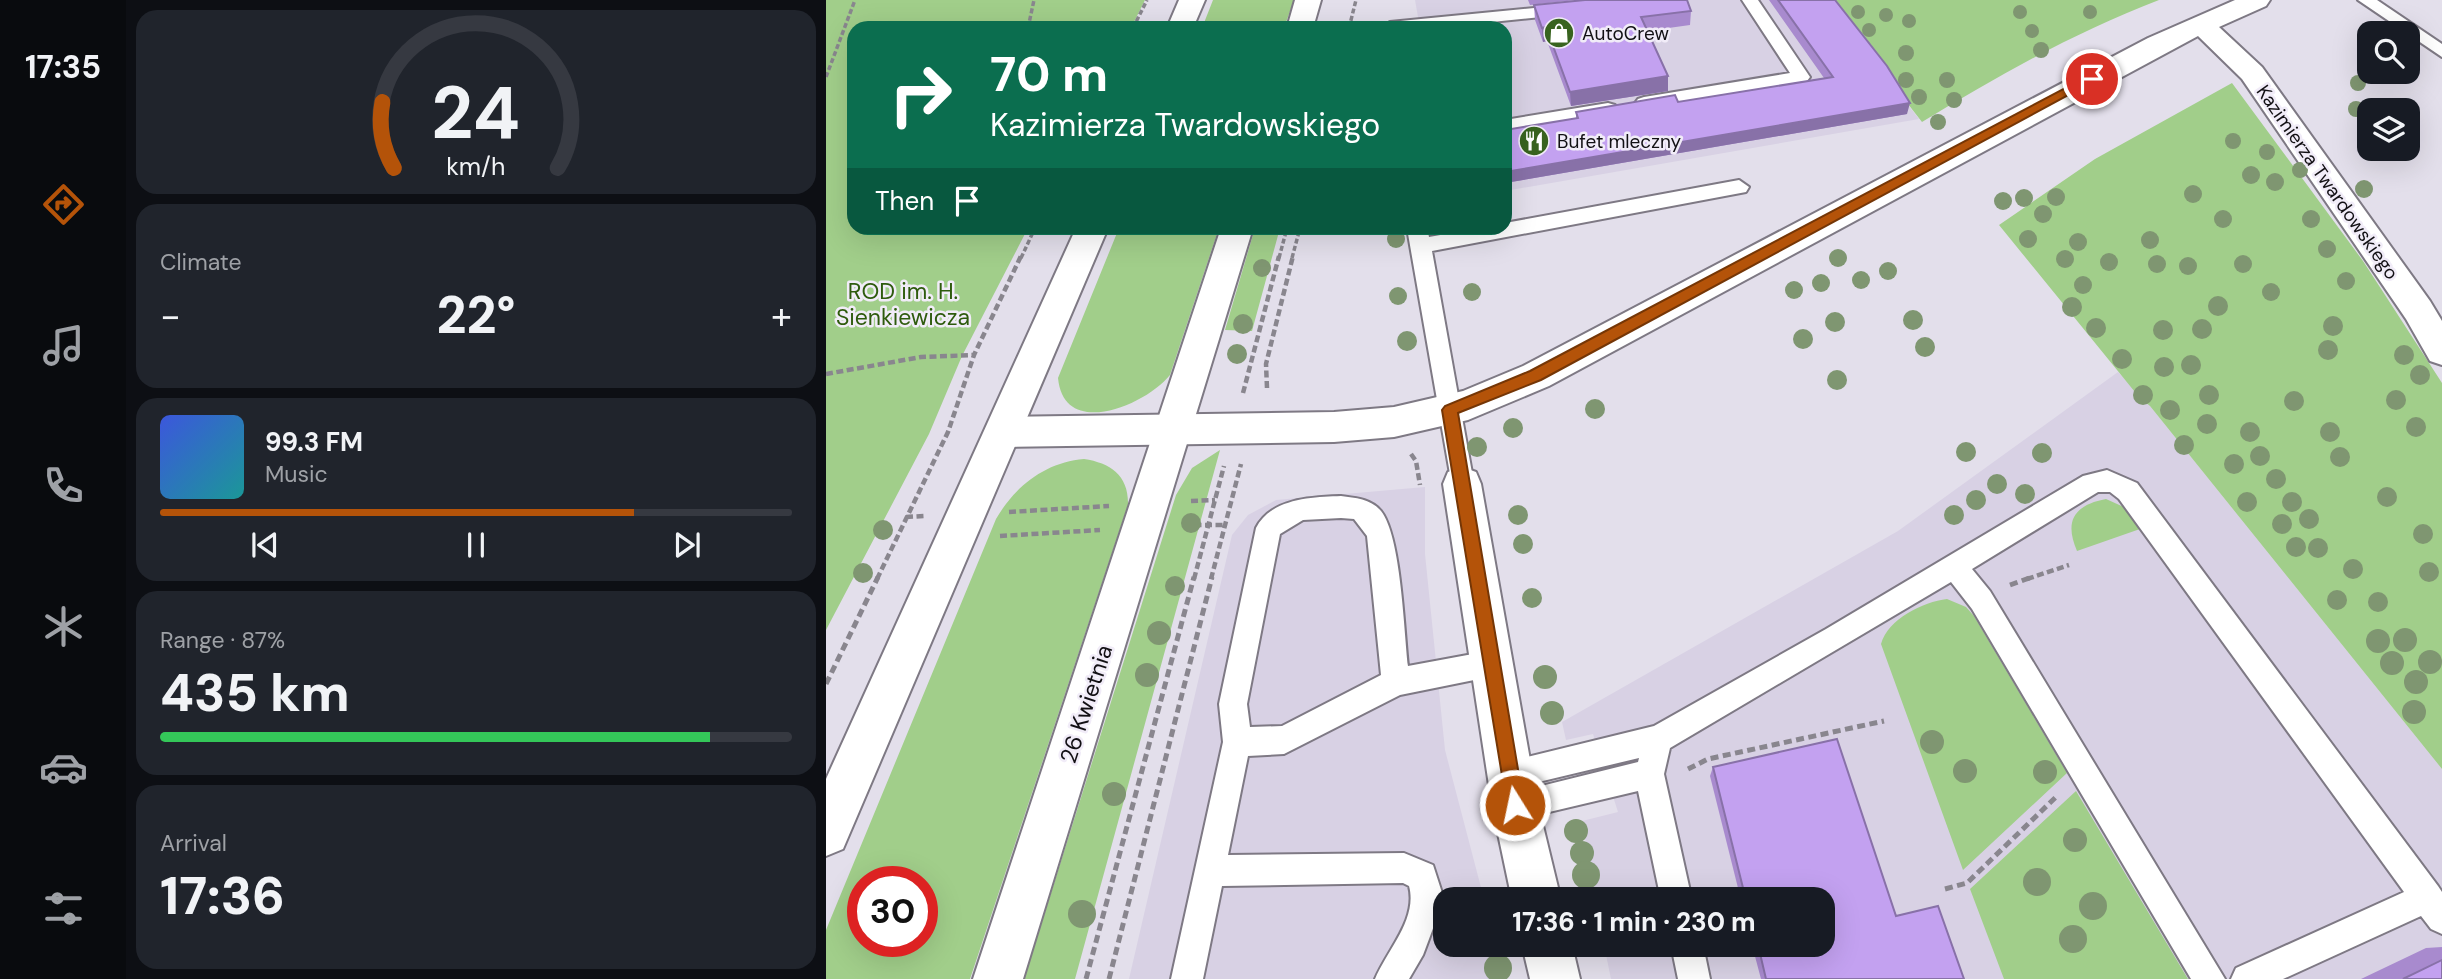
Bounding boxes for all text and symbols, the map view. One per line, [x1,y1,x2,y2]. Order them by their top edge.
shop icon: AutoCrew [1542,16,1576,50]
place label: AutoCrew [1582,21,1669,46]
map controls [2357,21,2420,161]
button: search [2357,21,2420,84]
text: 70 m [990,42,1108,106]
text: 17:35 [25,46,101,88]
icon: right [875,49,966,140]
pin [2062,49,2122,109]
icon: arrive [2073,60,2111,98]
text: 24 [432,66,520,161]
street label: Kazimierza Twardowskiego [2251,80,2404,284]
button: layers [2357,98,2420,161]
text: Kazimierza Twardowskiego [990,104,1380,146]
restaurant icon: Bufet mleczny [1517,124,1551,158]
place label: Bufet mleczny [1557,129,1682,154]
text: km/h [446,150,506,183]
icon: directions [39,180,88,229]
icon: arrive [948,182,986,220]
text: Then [875,184,934,218]
text: Climate [160,247,242,277]
park label: ROD im. H. Sienkiewicza [836,276,970,332]
text: 22° [436,281,516,349]
text: − [160,291,181,341]
text: + [771,291,792,341]
icon: music [39,321,88,370]
text: 99.3 FM [265,425,363,459]
text: Music [265,459,328,489]
icon: phone [39,461,88,510]
icon: previous [246,526,284,564]
icon: pause [457,526,495,564]
icon: next [668,526,706,564]
icon: climate [39,602,88,651]
text: Range · 87% [160,625,285,655]
street label: 26 Kwietnia [1053,641,1119,767]
text: 435 km [160,659,350,727]
icon: car [39,743,88,792]
position arrow [1478,768,1552,842]
text: Arrival [160,828,227,858]
text: 17:36 [160,862,285,930]
speed limit sign: 30 [847,866,938,957]
icon: filters [39,884,88,933]
text: 17:36 · 1 min · 230 m [1512,905,1756,939]

